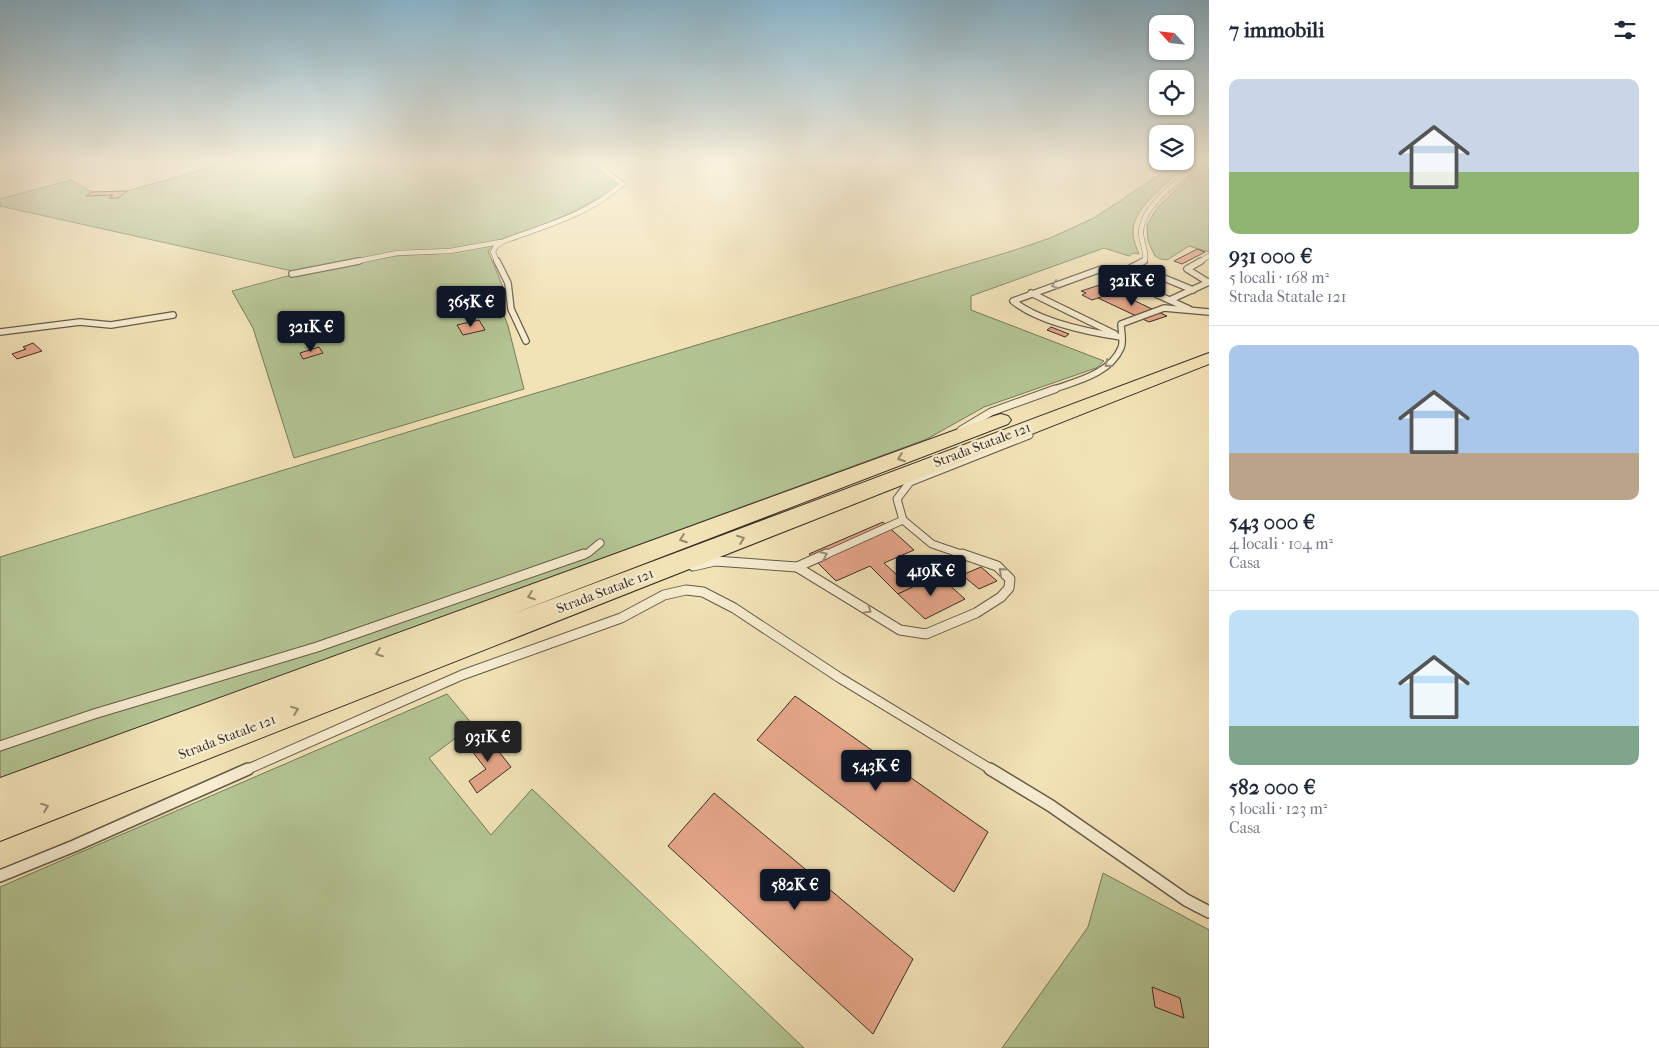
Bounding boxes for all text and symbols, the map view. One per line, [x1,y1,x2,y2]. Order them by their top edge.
north arrow [1149,15,1194,60]
map controls [1149,15,1194,170]
icon: filters [1611,16,1639,44]
text: 7 immobili [1229,18,1324,42]
button: locate [1149,70,1194,115]
icon: home [1389,112,1479,202]
button: layers [1149,125,1194,170]
text: 931 000 € [1229,244,1312,268]
pin: 321K € [1091,264,1173,307]
text: 5 locali · 168 m² [1229,268,1329,287]
text: 321K € [1109,271,1155,290]
one-way arrow [1052,279,1060,289]
pin: 365K € [430,286,512,328]
text: Strada Statale 121 [1229,287,1347,306]
text: 365K € [448,292,494,311]
pin: 321K € [270,310,352,353]
text: 321K € [288,317,334,336]
one-way arrow [1104,358,1113,367]
icon: home [1389,377,1479,467]
street label: Strada Statale 121 [931,419,1033,471]
one-way arrow [897,452,906,462]
text: 543 000 € [1229,510,1315,534]
one-way arrow [679,533,688,543]
one-way arrow [736,534,744,544]
text: 4 locali · 104 m² [1229,534,1333,553]
one-way arrow [819,550,828,561]
text: Casa [1229,553,1260,572]
pin: 419K € [890,554,972,597]
text: 419K € [907,561,955,580]
street label: Strada Statale 121 [554,565,656,617]
one-way arrow [999,568,1008,577]
one-way arrow [527,590,536,600]
one-way arrow [863,604,872,614]
icon: home [1389,642,1479,732]
one-way arrow [375,647,384,657]
one-way arrow [290,706,299,717]
street label: Strada Statale 121 [176,711,278,763]
pin: 931K € [447,720,529,763]
text: 931K € [465,727,511,746]
pin: 543K € [835,750,917,792]
text: 543K € [852,756,900,775]
text: 582 000 € [1229,775,1316,799]
text: 5 locali · 123 m² [1229,799,1327,818]
one-way arrow [41,803,49,813]
text: Casa [1229,818,1260,837]
pin: 582K € [754,868,836,911]
text: 582K € [771,875,819,894]

